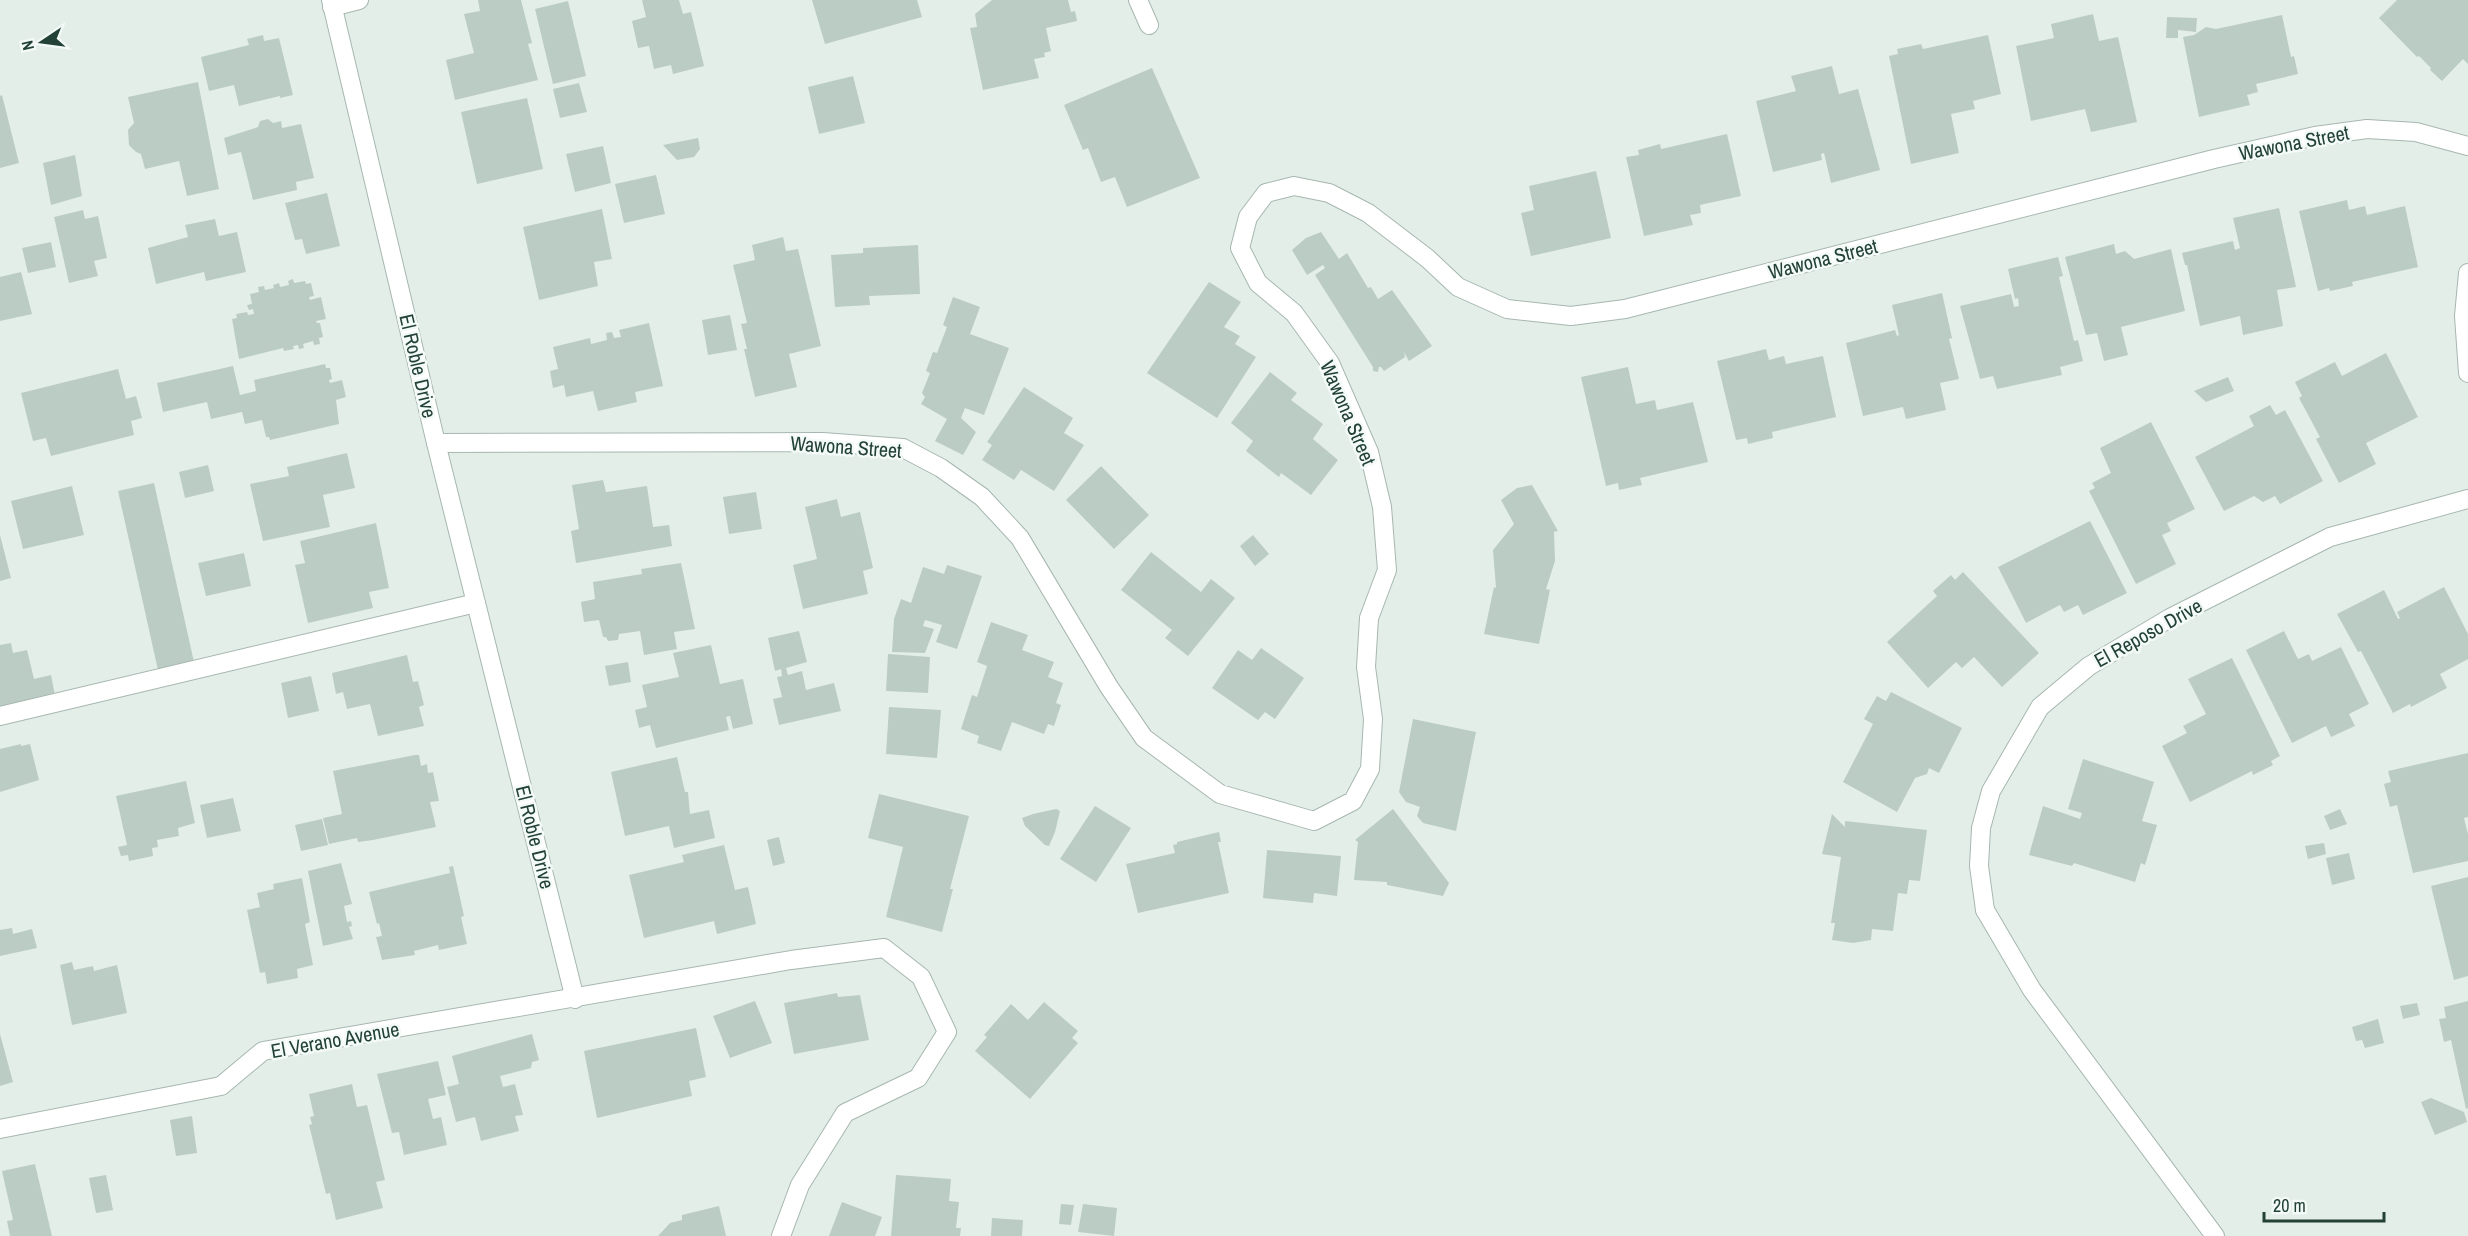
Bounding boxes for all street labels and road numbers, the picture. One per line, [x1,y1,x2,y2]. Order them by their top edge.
street label: Wawona Street [2237,119,2352,166]
street label: Wawona Street [1766,232,1881,285]
street label: El Roble Drive [393,311,444,420]
street label: Wawona Street [1314,356,1383,470]
street label: Wawona Street [789,429,903,464]
street label: El Reposo Drive [2089,592,2207,673]
street label: El Roble Drive [510,782,561,891]
street label: El Verano Avenue [268,1015,401,1064]

